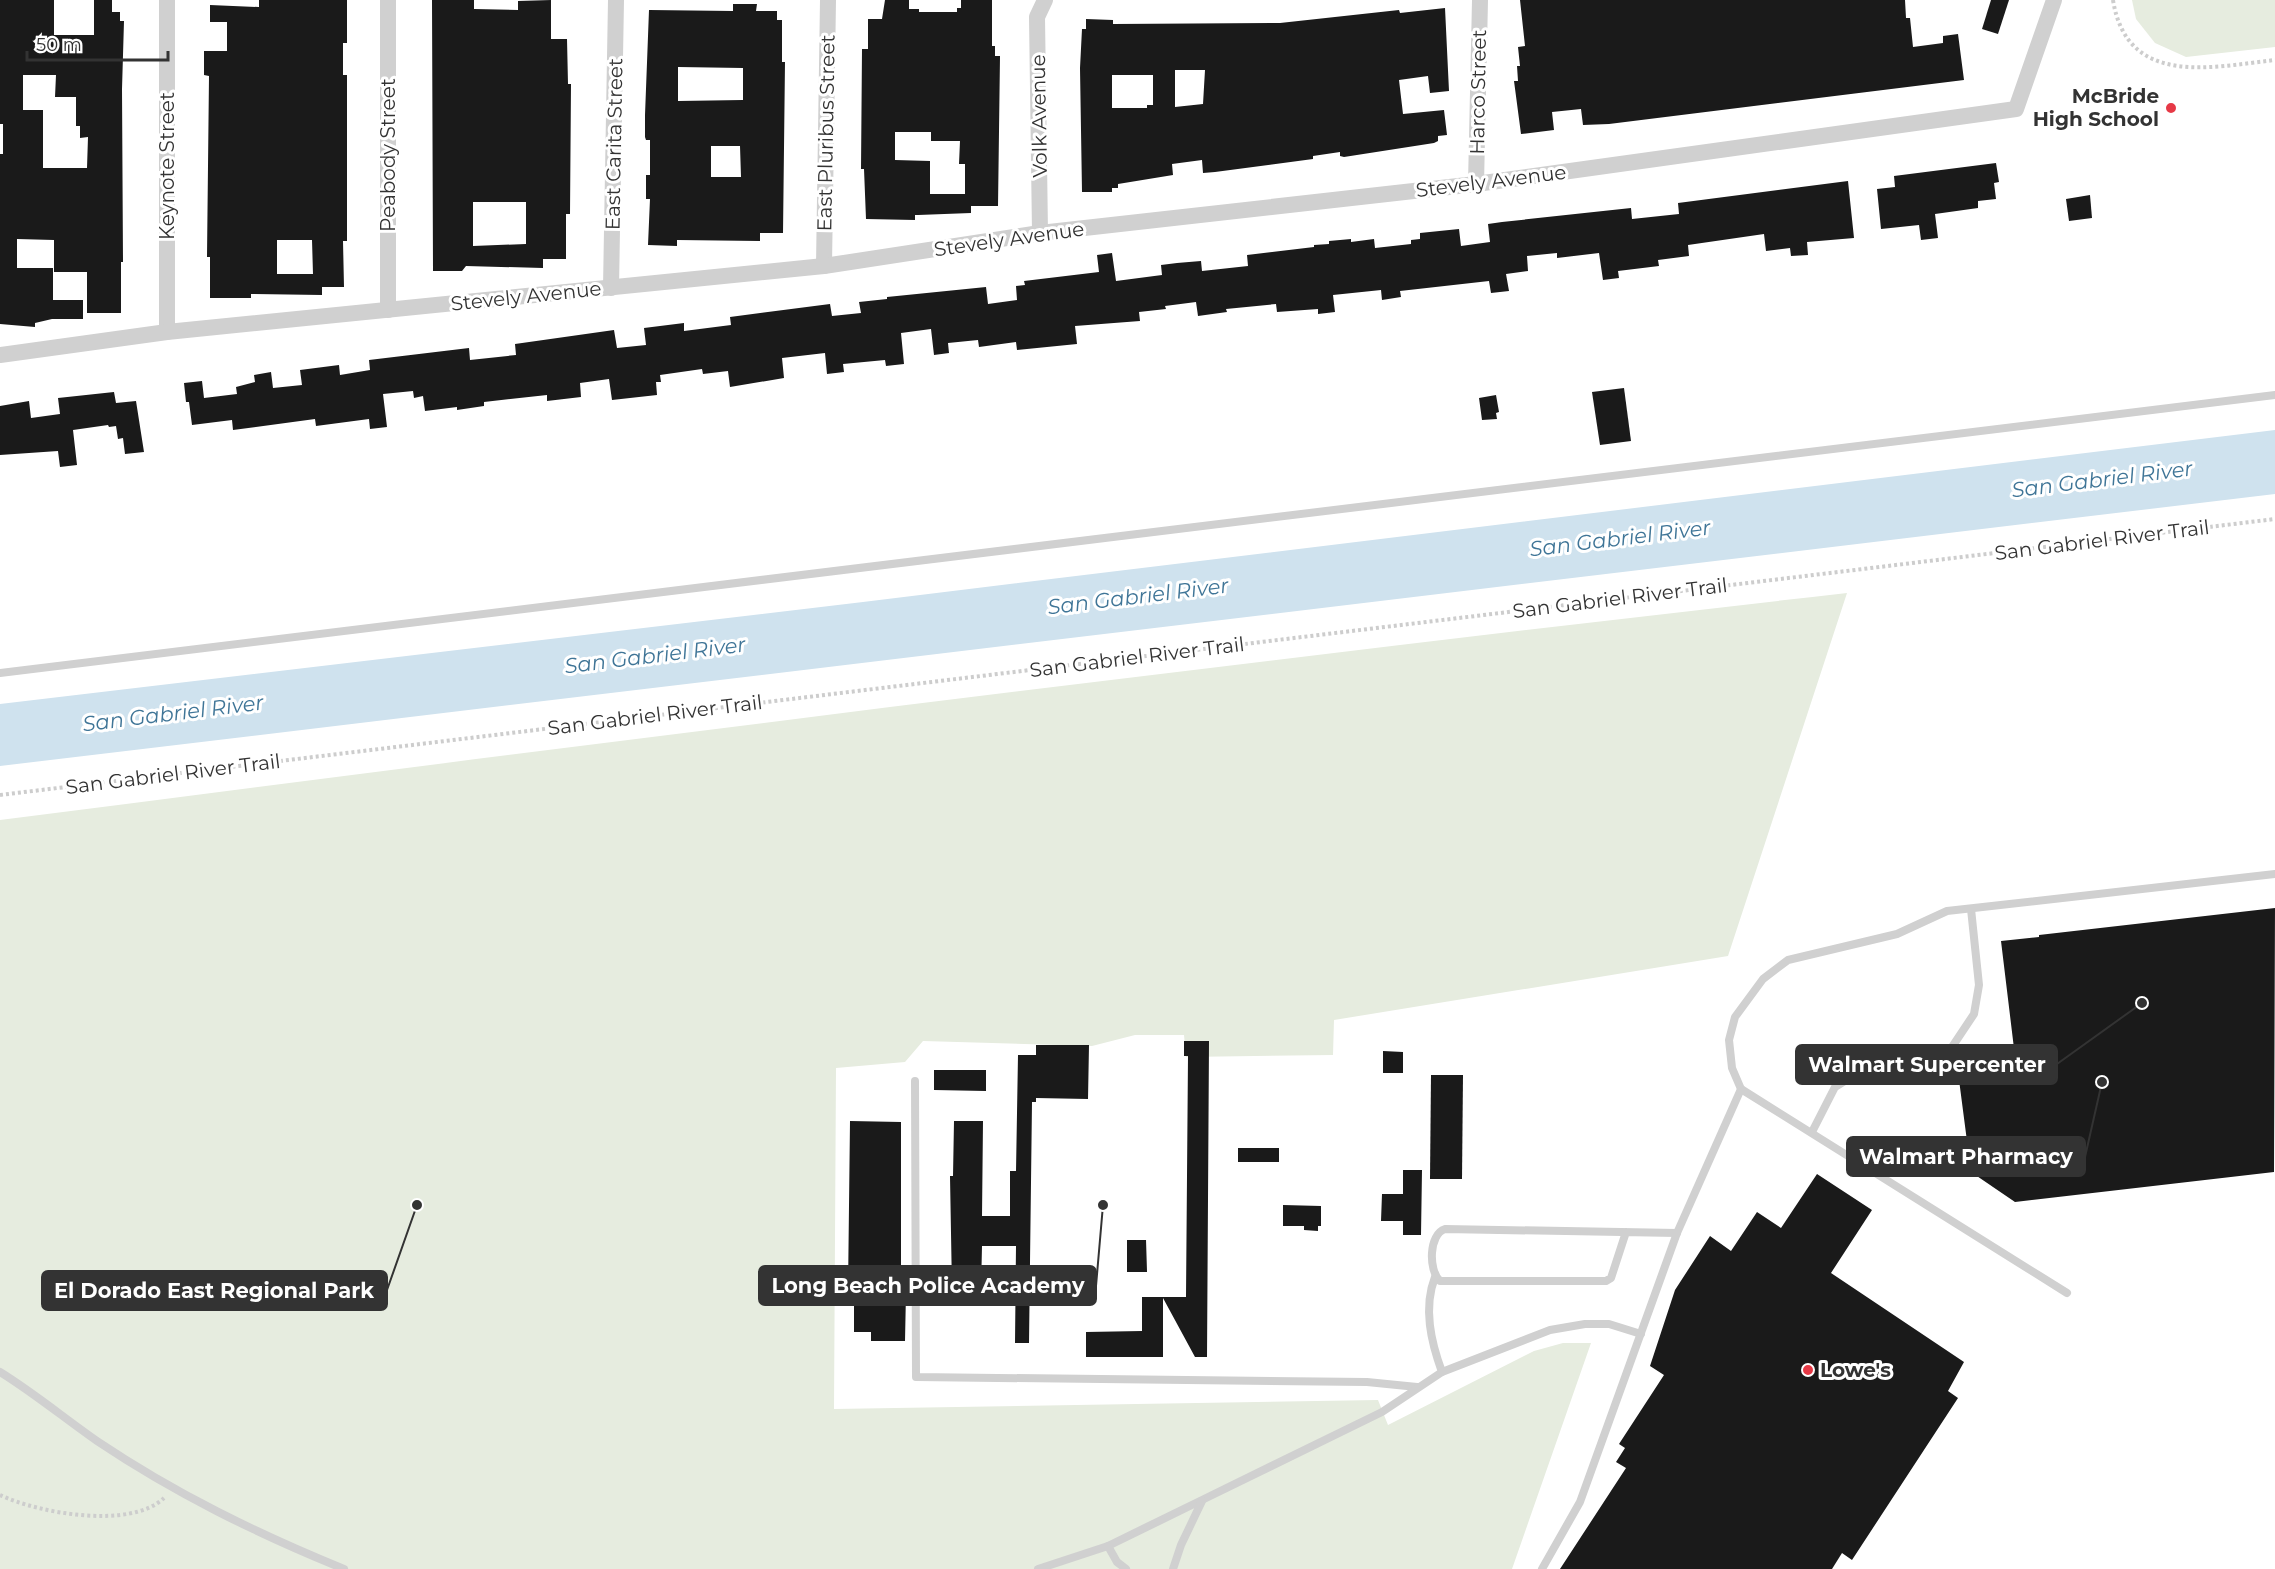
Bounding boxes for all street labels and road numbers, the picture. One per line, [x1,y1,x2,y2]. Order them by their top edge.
street label: Harco Street [1465,29,1491,155]
street label: East Pluribus Street [812,34,840,232]
street label: Volk Avenue [1026,54,1052,178]
street label: East Carita Street [600,58,628,230]
street label: Peabody Street [376,78,400,232]
street label: Keynote Street [155,92,179,240]
street label: Stevely Avenue [1414,160,1568,202]
street label: Stevely Avenue [932,217,1086,261]
street label: Stevely Avenue [449,276,603,316]
street label: San Gabriel River Trail [1993,515,2211,565]
street label: San Gabriel River Trail [1511,573,1729,623]
street label: San Gabriel River Trail [1028,632,1246,682]
street label: San Gabriel River Trail [546,690,764,740]
street label: San Gabriel River Trail [64,749,282,799]

